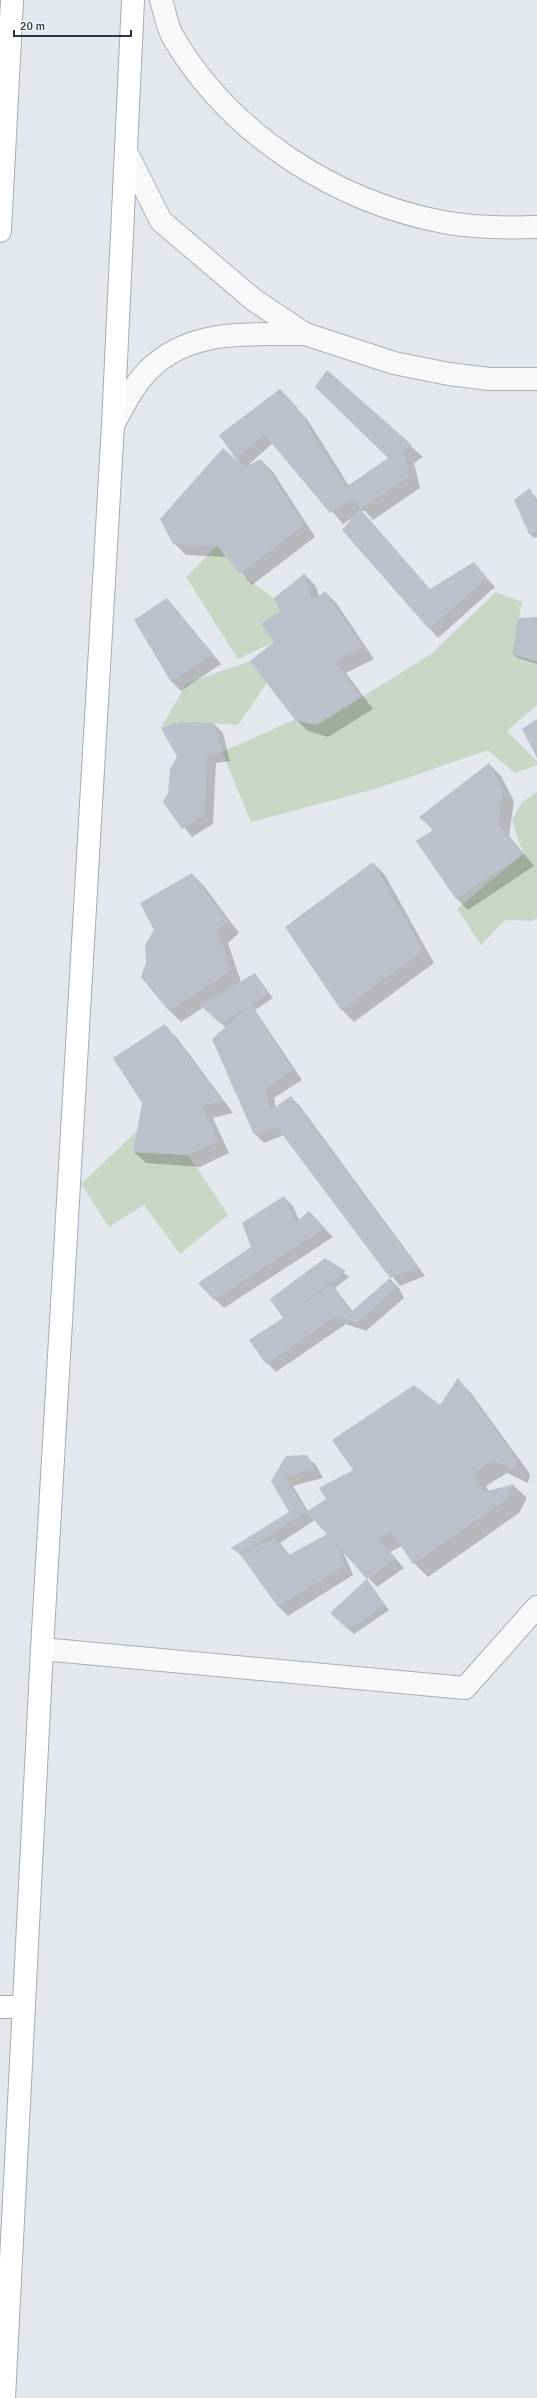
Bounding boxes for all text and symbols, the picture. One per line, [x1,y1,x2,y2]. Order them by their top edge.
scale bar [14,12,131,38]
text: 20 m [20,19,45,34]

